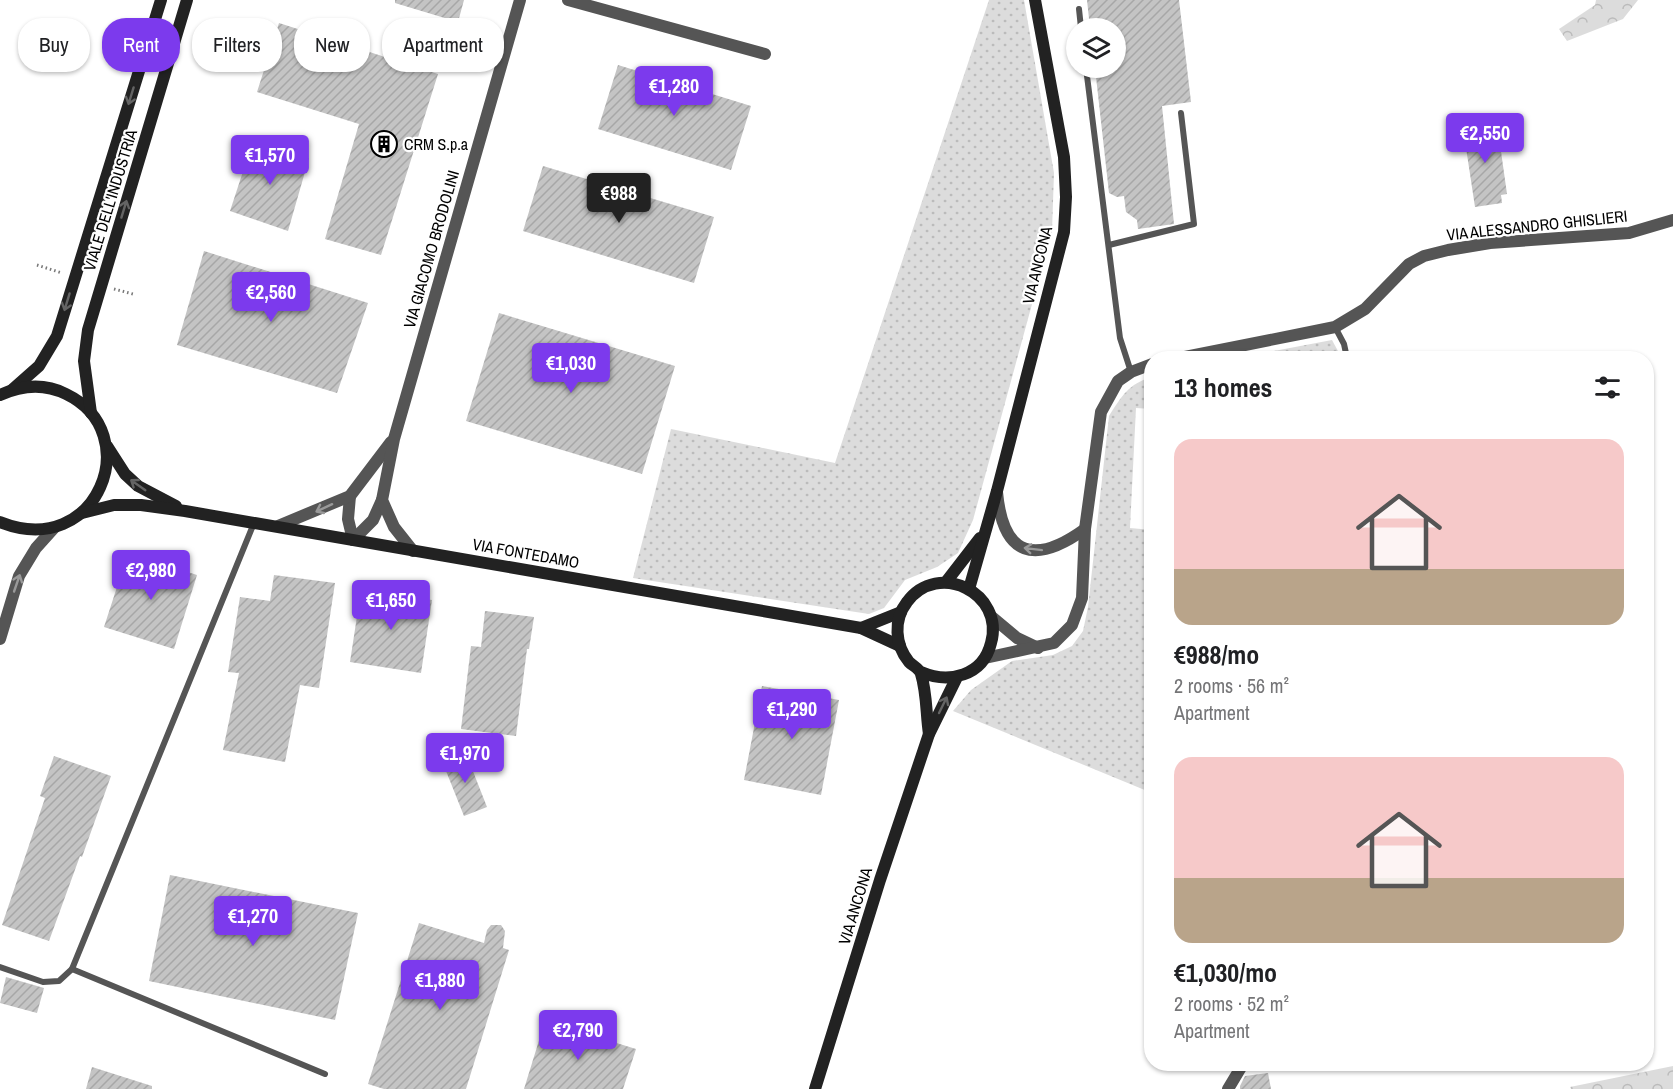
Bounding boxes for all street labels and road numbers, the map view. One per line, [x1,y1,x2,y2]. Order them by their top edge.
street label: VIALE DELL'INDUSTRIA [78,126,142,273]
street label: VIA GIACOMO BRODOLINI [398,167,464,331]
street label: VIA ALESSANDRO GHISLIERI [1446,205,1628,245]
street label: VIA ANCONA [1017,224,1057,306]
street label: VIA FONTEDAMO [471,533,581,573]
street label: VIA ANCONA [833,865,877,947]

